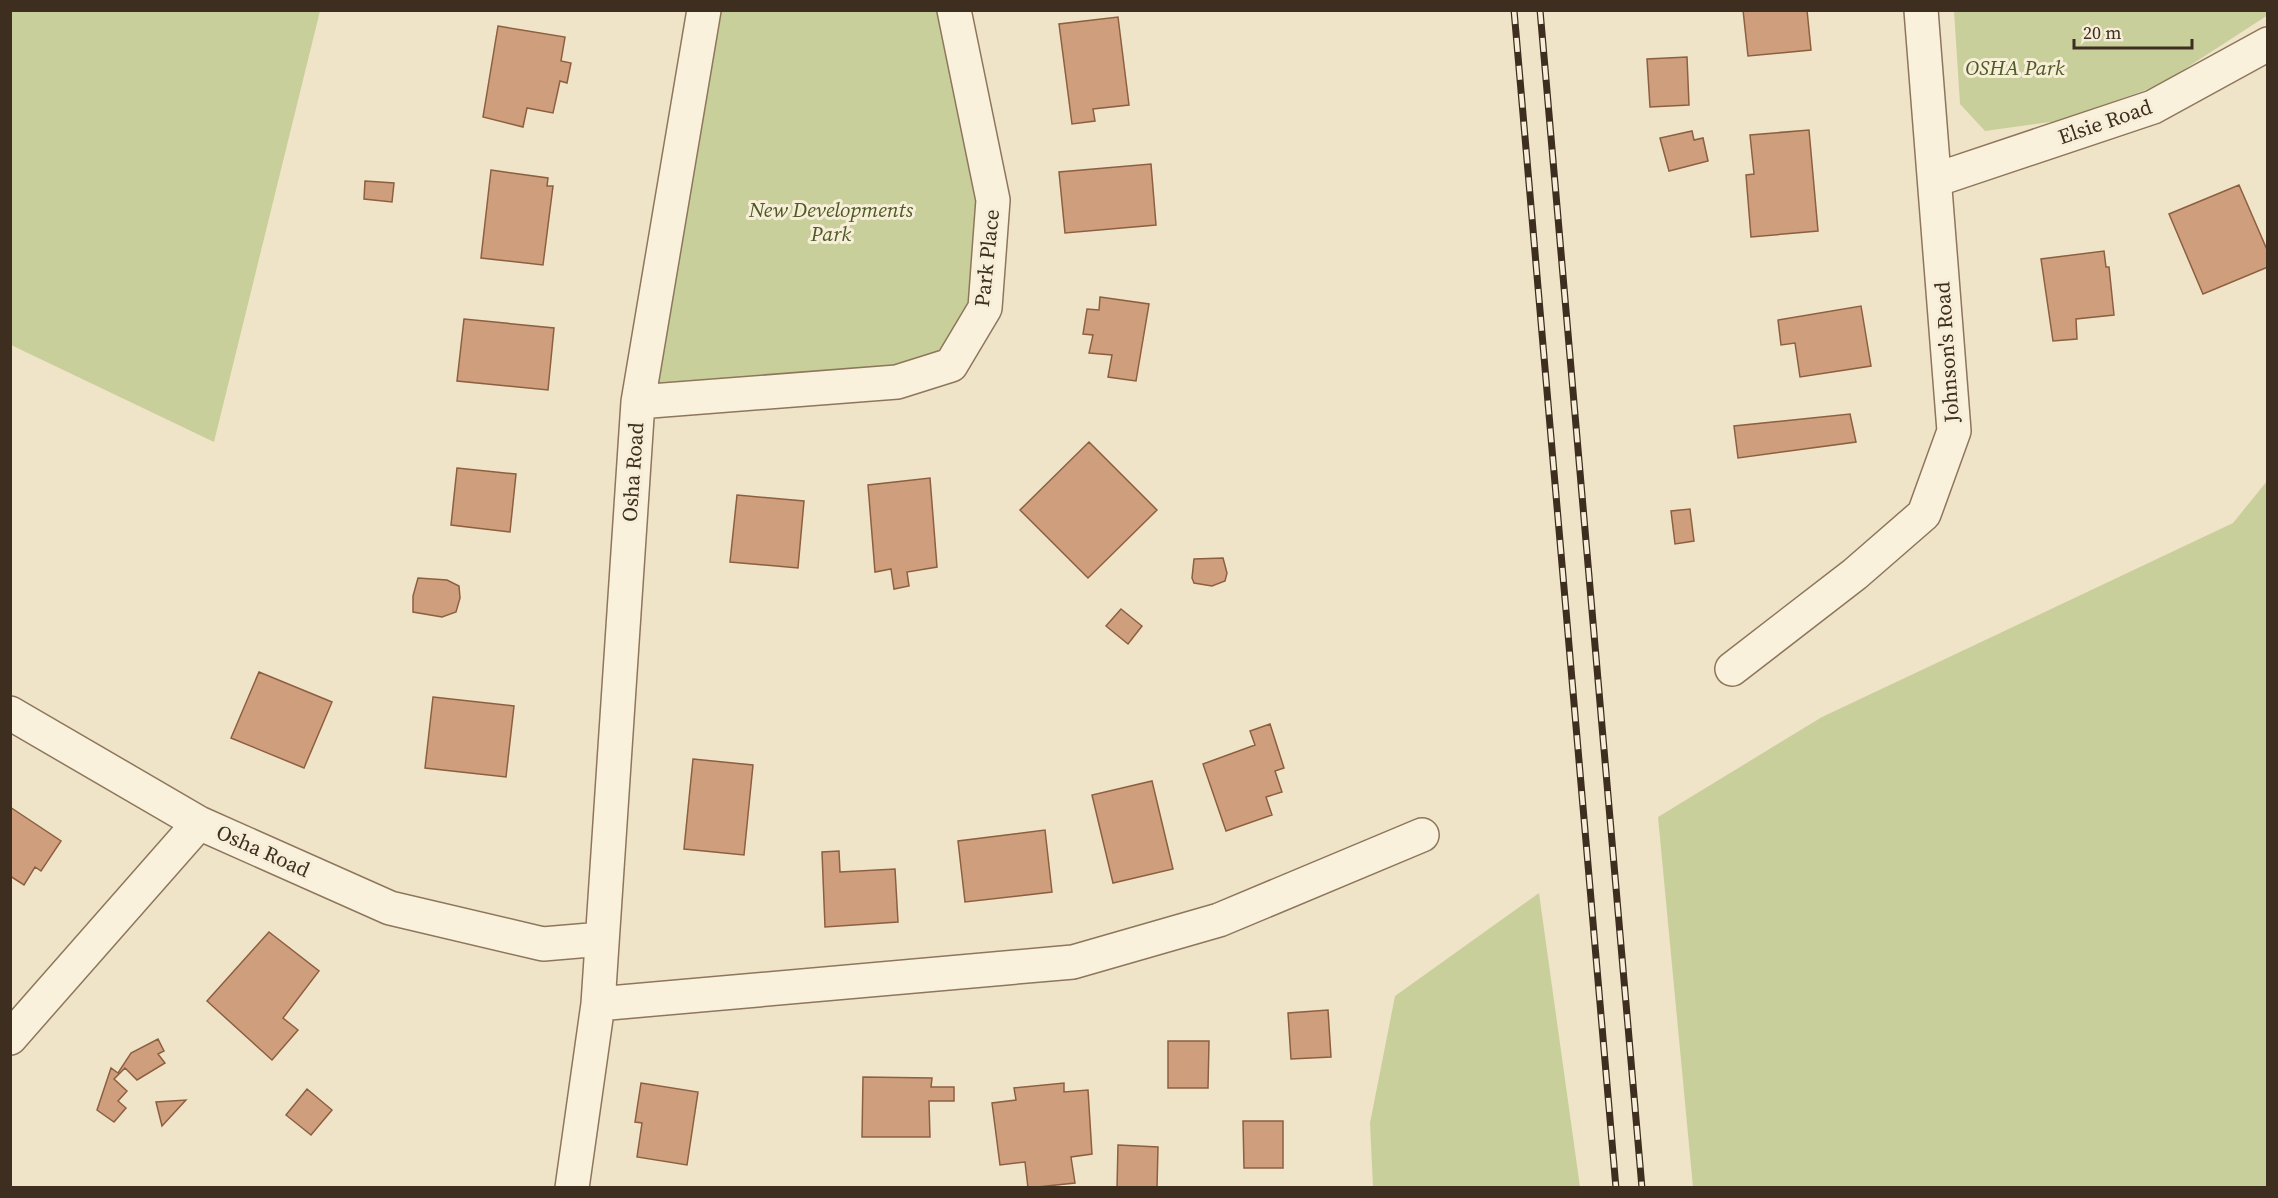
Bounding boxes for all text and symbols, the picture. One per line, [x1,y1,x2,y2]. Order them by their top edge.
scale bar [2074,12,2192,50]
text: 20 m [2083,20,2121,45]
park label: OSHA Park [1965,53,2065,82]
street label: Elsie Road [2054,92,2156,151]
park label: New Developments Park [748,195,913,248]
street label: Park Place [967,208,1006,308]
street label: Johnson's Road [1927,281,1966,424]
street label: Osha Road [615,421,650,523]
street label: Osha Road [212,817,315,884]

